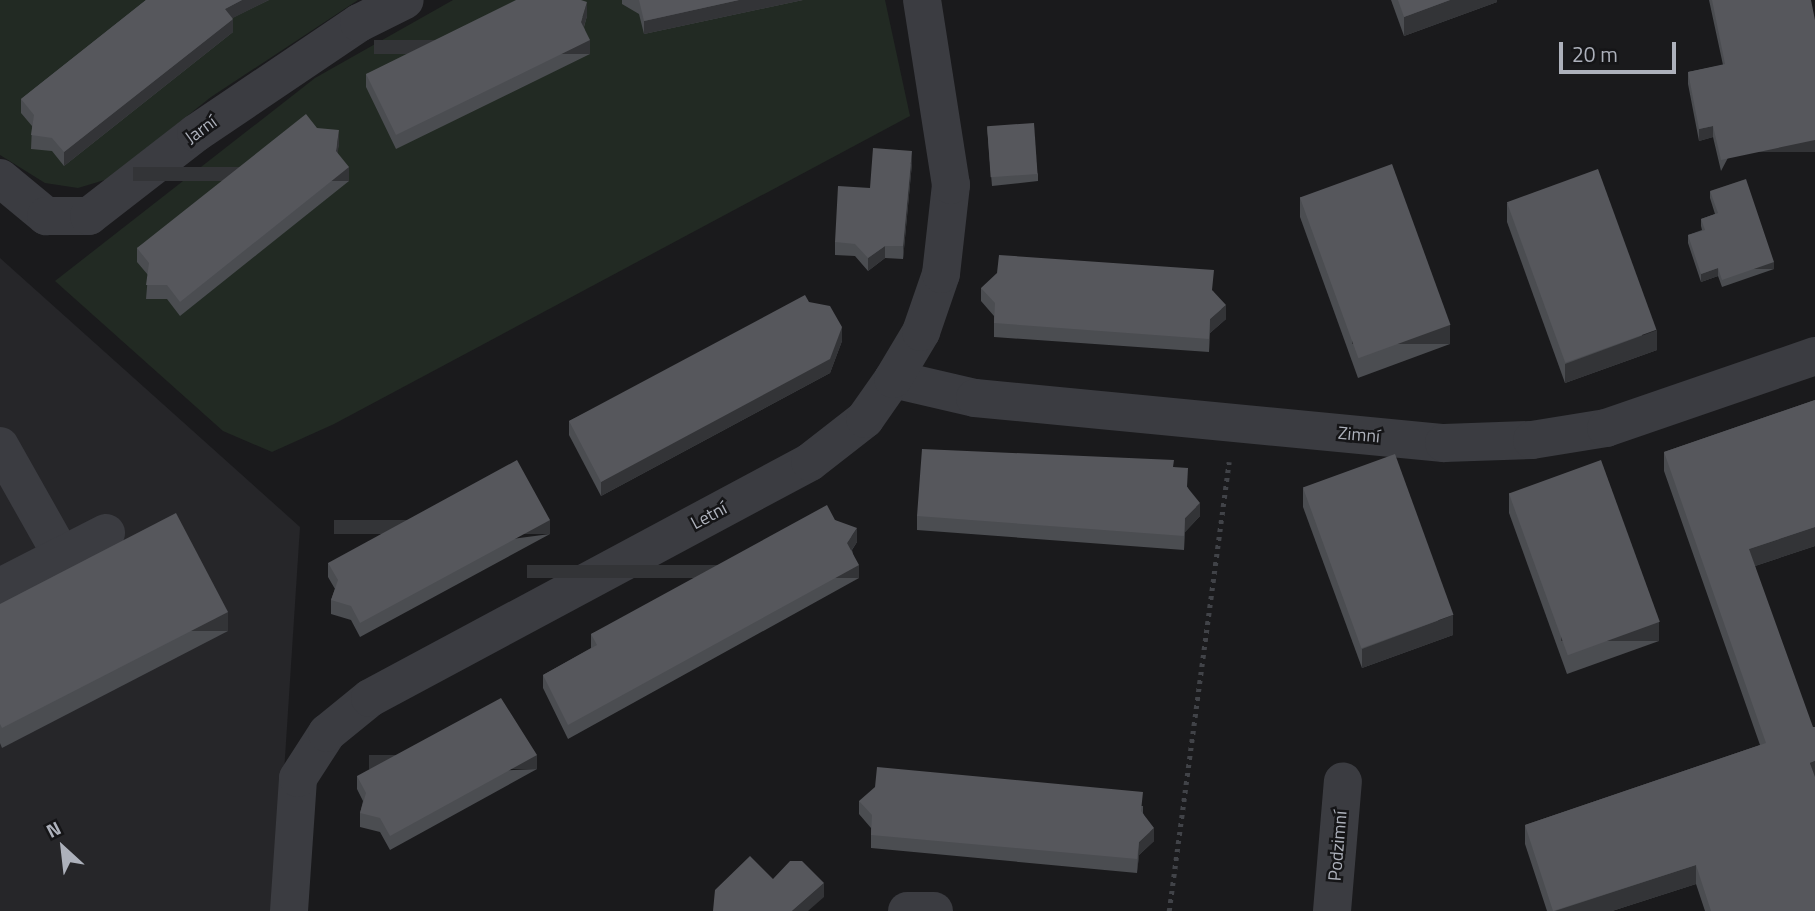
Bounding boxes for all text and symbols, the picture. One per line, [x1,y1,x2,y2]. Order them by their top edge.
scale bar [1563,28,1680,72]
text: 20 m [1572,38,1618,70]
street label: Jarní [181,111,221,149]
street label: Zimní [1337,422,1381,448]
street label: Letní [687,498,731,534]
street label: Podzimní [1324,810,1352,882]
north arrow [28,813,98,883]
text: N [41,813,66,845]

